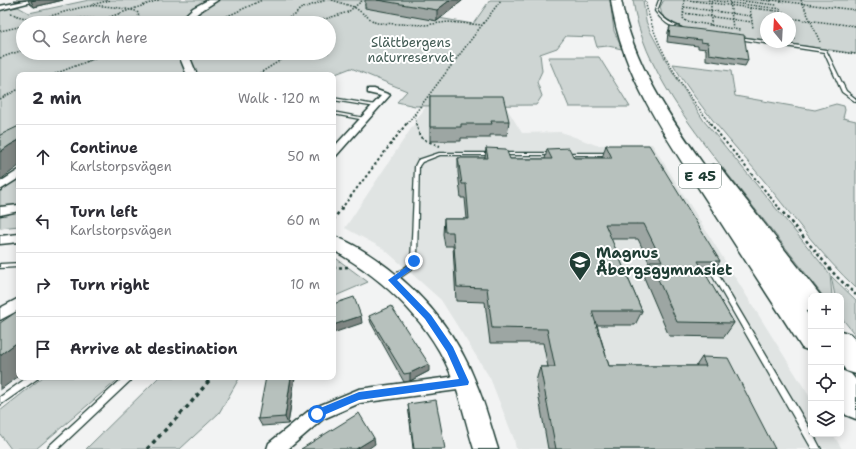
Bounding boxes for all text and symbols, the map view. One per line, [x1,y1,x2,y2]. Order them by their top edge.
north arrow [760,12,796,48]
search box [16,16,336,60]
icon: search [30,27,52,49]
text: Search here [62,28,148,48]
park label: Slättbergens naturreservat [368,34,455,66]
text: 2 min [32,87,82,109]
text: Walk · 120 m [238,90,320,107]
text: Continue [70,138,138,158]
icon: ahead [32,146,54,168]
text: 50 m [287,148,320,165]
text: Karlstorpsvägen [70,158,172,175]
road number: E 45 [679,164,721,188]
text: Turn left [70,202,138,222]
icon: left [32,210,54,232]
text: 60 m [287,212,320,229]
text: Karlstorpsvägen [70,222,172,239]
place label: Magnus Åbergsgymnasiet [596,243,732,280]
school or university icon: Magnus Åbergsgymnasiet [567,249,593,282]
route end [405,252,423,270]
icon: right [32,274,54,296]
text: Turn right [70,275,150,295]
text: 10 m [290,276,320,293]
map controls [808,293,844,437]
button: + [808,293,844,329]
button: − [808,329,844,365]
icon: arrive [32,338,54,360]
text: Arrive at destination [70,339,238,359]
button: locate [808,365,844,401]
button: layers [808,401,844,437]
route start [308,405,326,423]

